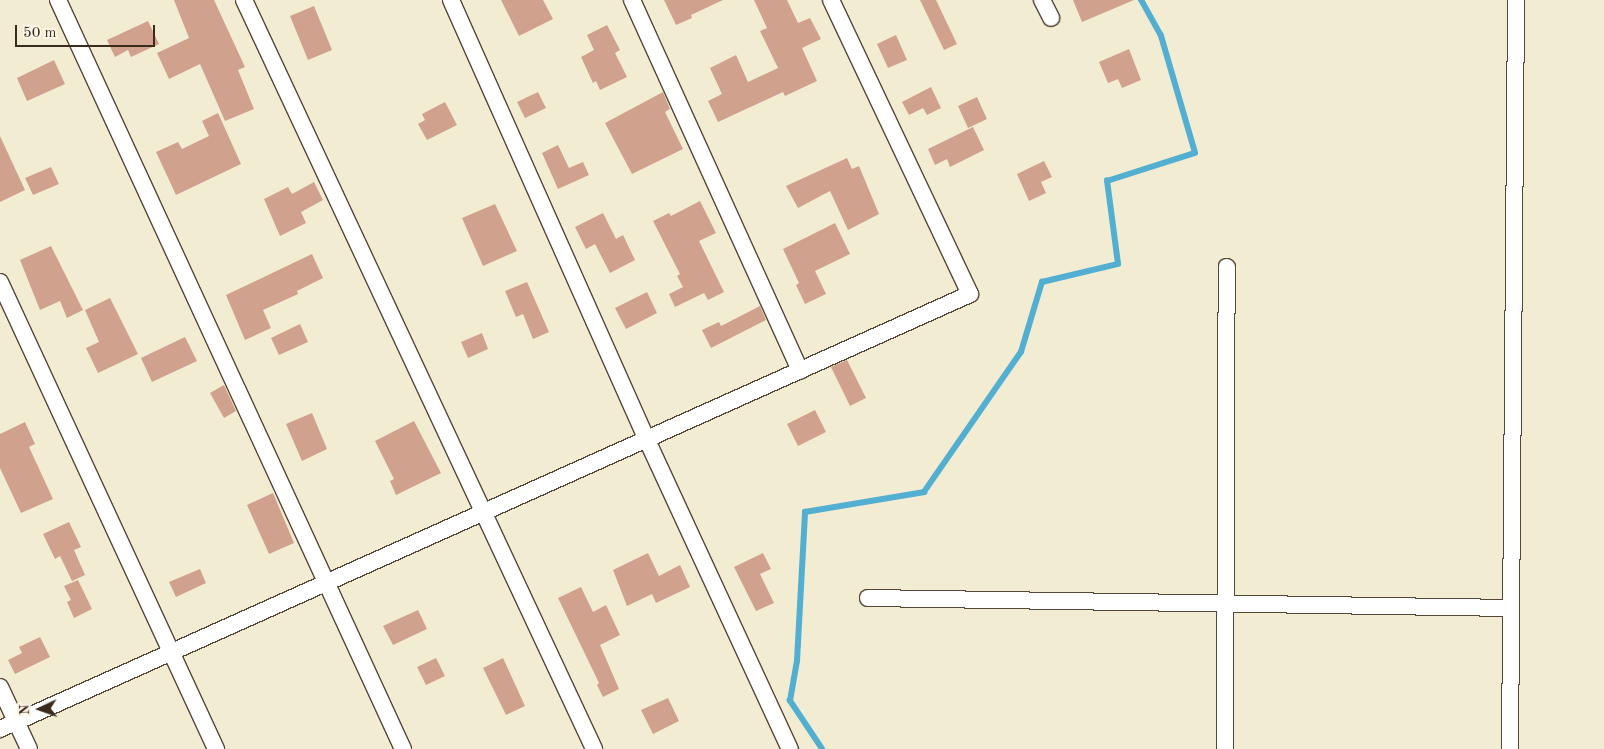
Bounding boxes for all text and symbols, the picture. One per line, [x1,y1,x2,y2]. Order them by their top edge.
scale bar [18,15,158,47]
text: 50 m [23,26,57,41]
north arrow [15,684,65,734]
text: N [18,704,32,716]

